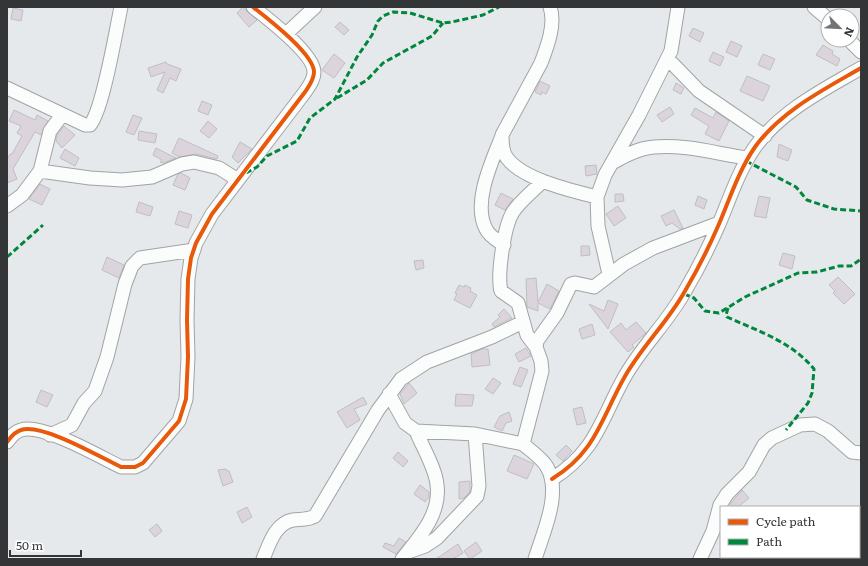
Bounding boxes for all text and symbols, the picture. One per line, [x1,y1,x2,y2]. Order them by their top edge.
north arrow [820,8,860,48]
text: N [841,25,859,40]
legend [720,506,860,558]
text: Cycle path [756,512,816,530]
scale bar [10,532,81,558]
text: Path [756,532,782,550]
text: 50 m [16,536,43,554]

